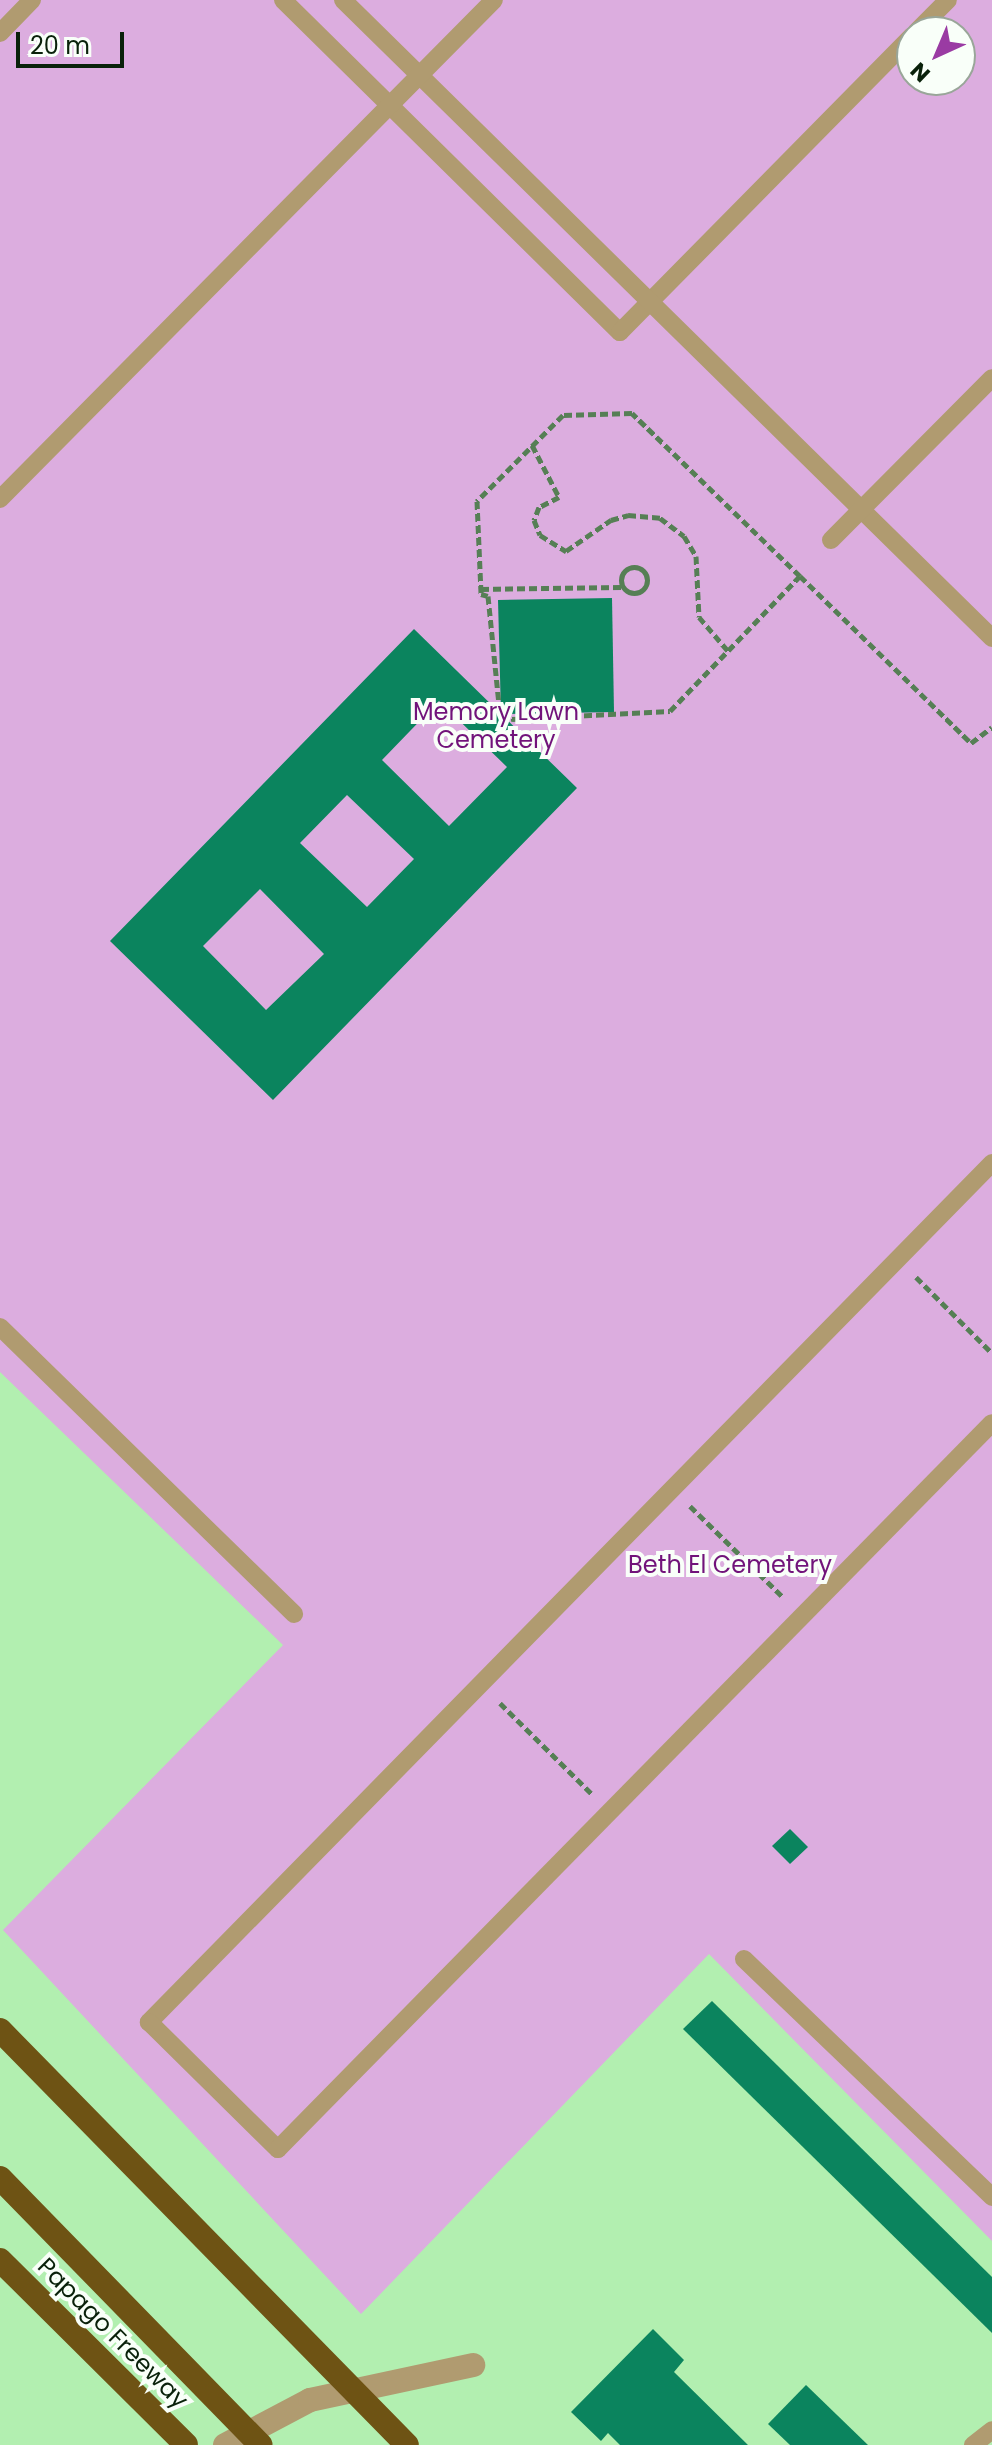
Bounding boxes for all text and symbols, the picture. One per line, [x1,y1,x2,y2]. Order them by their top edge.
scale bar [20,16,128,66]
north arrow [896,16,976,96]
text: 20 m [30,29,90,62]
text: N [904,55,937,89]
park label: Memory Lawn Cemetery [413,698,579,754]
park label: Beth El Cemetery [628,1551,832,1579]
street label: Papago Freeway [32,2252,194,2414]

